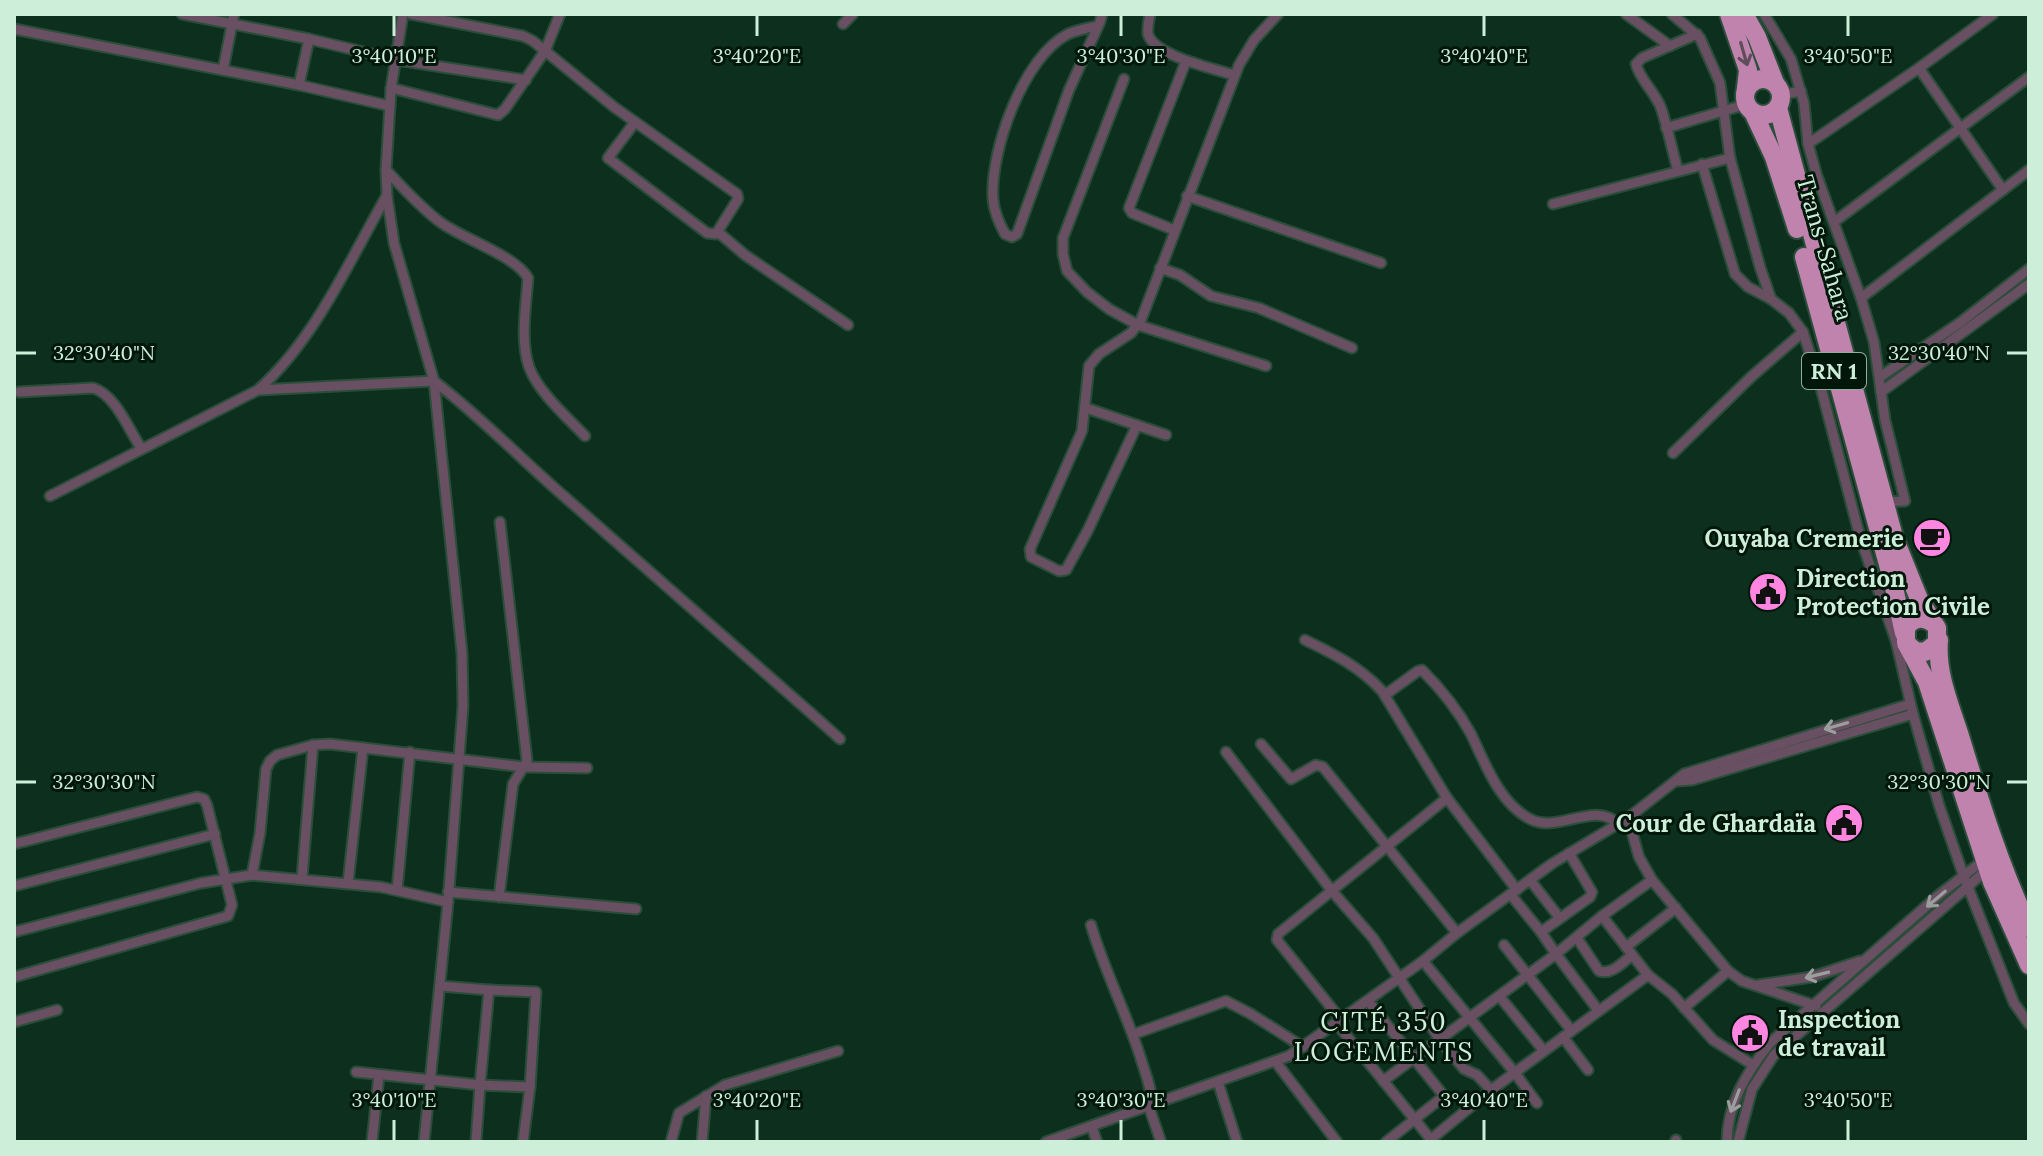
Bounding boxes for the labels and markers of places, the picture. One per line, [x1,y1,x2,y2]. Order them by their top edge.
cafe icon: Ouyaba Cremerie [1911,517,1953,559]
place label: Ouyaba Cremerie [1705,523,1904,554]
place label: Direction Protection Civile [1796,563,1990,622]
public building icon: Direction Protection Civile [1747,571,1789,613]
public building icon: Cour de Ghardaïa [1823,802,1865,844]
place label: Cour de Ghardaïa [1616,808,1816,839]
place label: Inspection de travail [1778,1004,1900,1063]
public building icon: Inspection de travail [1729,1012,1771,1054]

